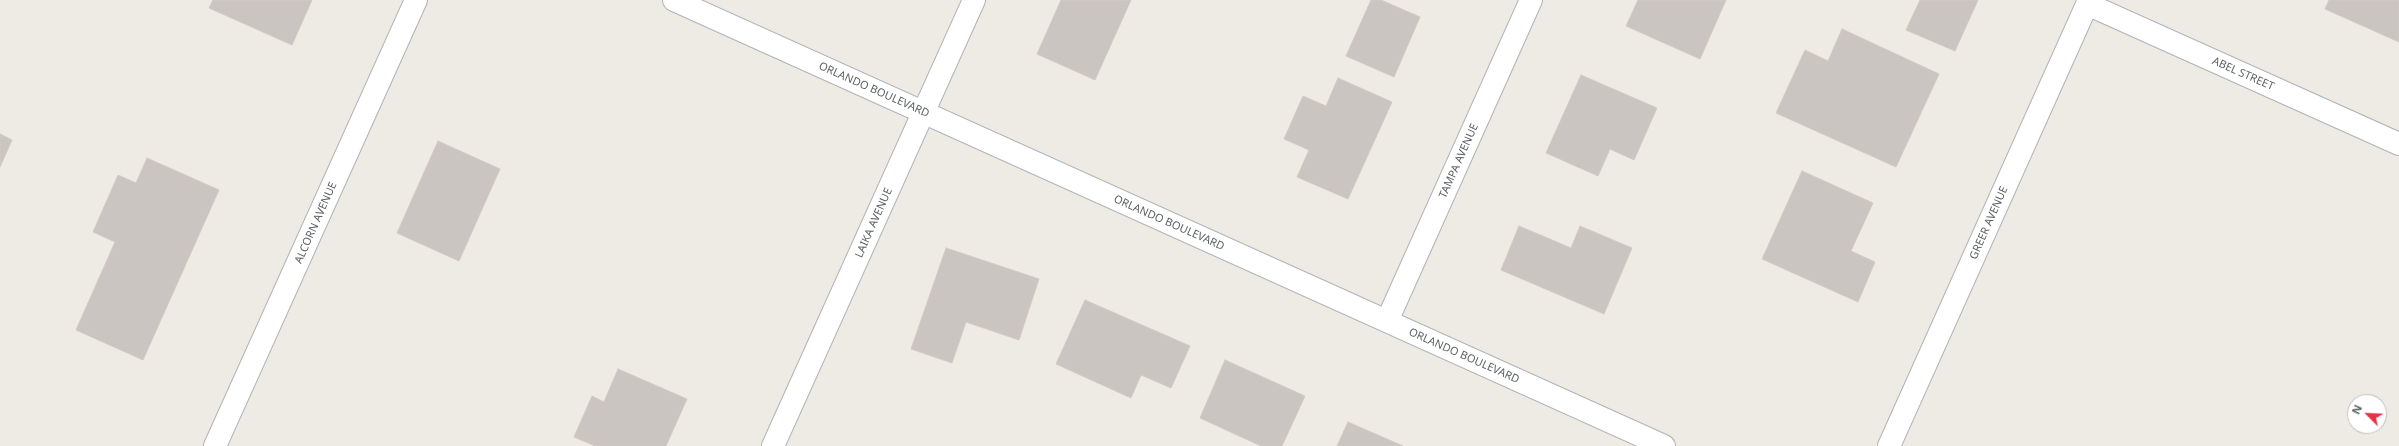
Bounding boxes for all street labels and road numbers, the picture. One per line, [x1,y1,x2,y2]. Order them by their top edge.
street label: ABEL STREET [2210,54,2276,94]
street label: ORLANDO BOULEVARD [817,60,931,120]
street label: TAMPA AVENUE [1437,122,1481,200]
street label: ALCORN AVENUE [292,180,340,266]
street label: GREER AVENUE [1967,184,2011,262]
street label: LAIKA AVENUE [853,186,895,260]
street label: ORLANDO BOULEVARD [1112,193,1226,253]
street label: ORLANDO BOULEVARD [1407,326,1521,386]

